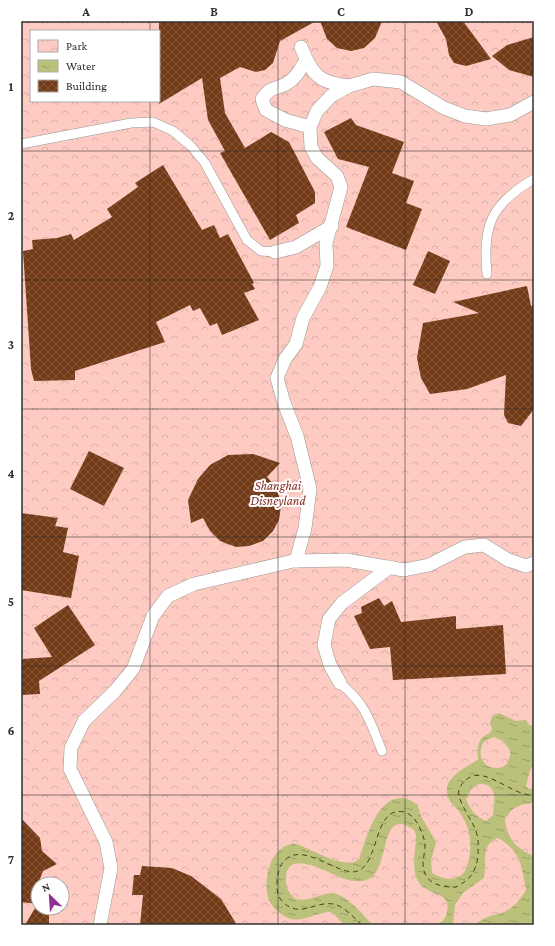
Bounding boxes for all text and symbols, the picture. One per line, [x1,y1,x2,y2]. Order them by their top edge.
text: A [81,4,90,19]
text: B [210,4,218,19]
text: C [337,4,345,19]
text: D [465,4,474,19]
legend [30,30,160,102]
text: Park [66,39,88,53]
text: Water [66,59,96,73]
text: 1 [9,79,14,94]
text: Building [66,79,107,93]
text: 2 [8,208,15,223]
text: 3 [8,337,14,352]
text: 4 [7,466,15,481]
park label: Shanghai Disneyland [250,478,306,508]
text: 5 [8,594,14,609]
text: 6 [7,723,15,738]
text: 7 [8,852,14,867]
north arrow [30,876,70,916]
text: N [40,880,52,894]

